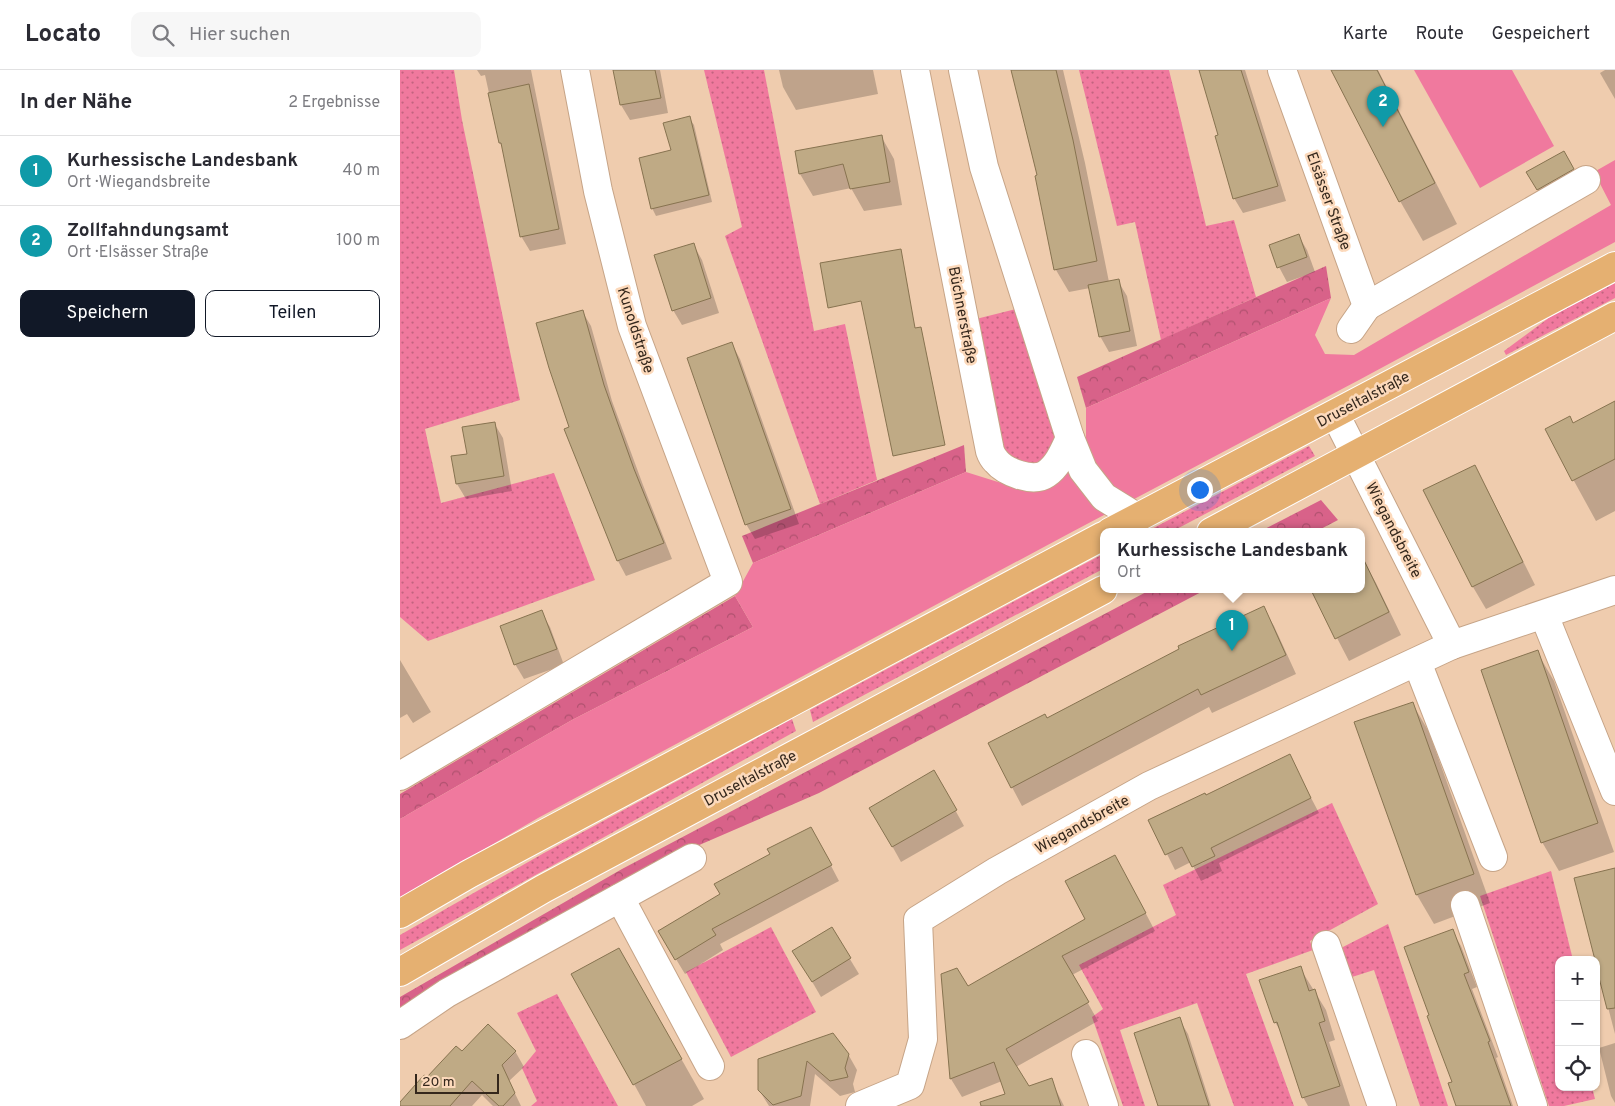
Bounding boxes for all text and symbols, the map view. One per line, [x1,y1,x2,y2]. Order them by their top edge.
search box [131,12,481,57]
text: Locato [25,20,101,50]
icon: search [149,21,177,49]
text: Hier suchen [189,23,290,47]
text: Karte [1343,23,1388,46]
text: Route [1416,23,1464,46]
text: Gespeichert [1492,23,1590,46]
pin: 2 [1367,86,1399,127]
text: In der Nähe [20,89,132,116]
text: 2 Ergebnisse [288,93,380,113]
text: Kurhessische Landesbank [67,149,298,173]
street label: Elsässer Straße [1301,150,1354,253]
text: 1 [33,161,39,181]
text: 40 m [342,161,380,181]
text: Ort · Wiegandsbreite [67,173,210,193]
text: Zollfahndungsamt [67,219,229,243]
text: 2 [31,231,41,251]
text: 100 m [336,231,380,251]
text: Ort · Elsässer Straße [67,243,209,263]
street label: Büchnerstraße [943,265,980,366]
street label: Kunoldstraße [612,285,657,376]
button: Speichern [20,290,195,337]
button: Teilen [205,290,380,337]
street label: Druseltalstraße [1314,368,1413,433]
your location [1187,477,1213,503]
street label: Wiegandsbreite [1360,480,1425,582]
popup [1100,528,1365,593]
text: Kurhessische Landesbank [1117,539,1348,563]
text: Ort [1117,563,1141,583]
pin: 1 [1216,610,1248,651]
street label: Druseltalstraße [701,747,800,812]
street label: Wiegandsbreite [1032,792,1133,859]
map controls [1555,956,1600,1091]
button: + [1555,956,1600,1001]
button: − [1555,1001,1600,1046]
button: locate [1555,1046,1600,1091]
scale bar [415,1071,499,1094]
text: 20 m [422,1074,455,1091]

